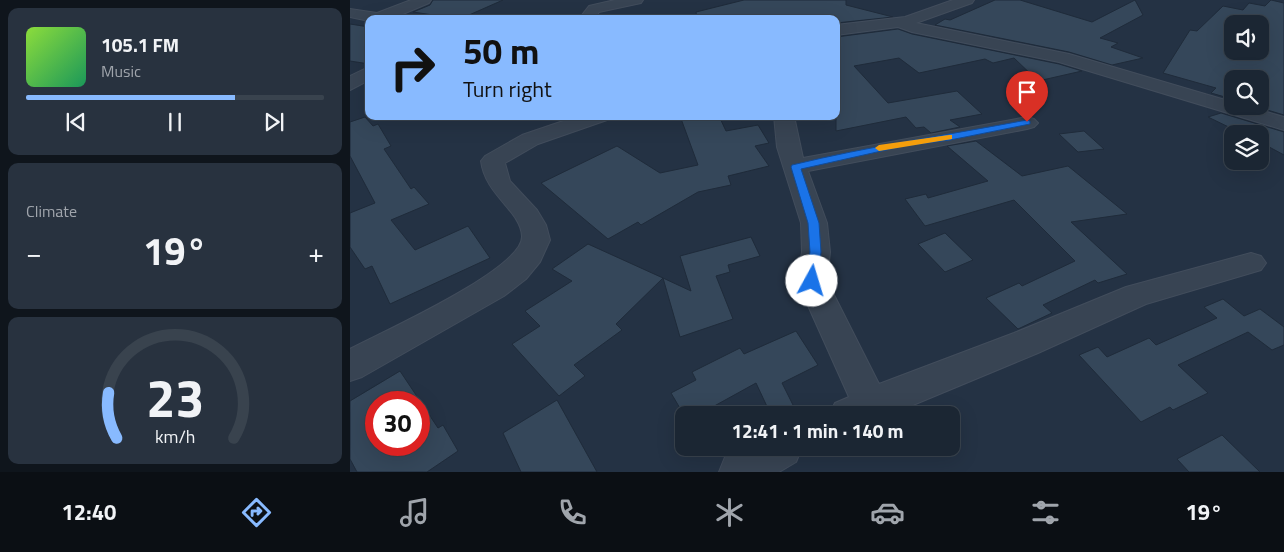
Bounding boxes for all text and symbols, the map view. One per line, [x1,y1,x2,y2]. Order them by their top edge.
map controls [1224,15,1269,170]
button: sound [1224,15,1269,60]
text: 50 m [463,24,539,78]
text: 105.1 FM [101,30,179,59]
icon: right [380,35,445,100]
text: Music [101,59,141,83]
button: search [1224,70,1269,115]
pin [1006,71,1048,122]
text: Turn right [463,72,552,106]
icon: arrive [1013,78,1041,106]
icon: previous [62,108,90,136]
icon: pause [161,108,189,136]
icon: next [260,108,288,136]
button: layers [1224,125,1269,170]
text: Climate [26,199,77,223]
text: 19° [143,222,207,280]
text: − [26,231,42,274]
text: + [308,231,324,274]
position arrow [785,254,837,306]
text: 23 [146,358,204,437]
speed limit sign: 30 [365,391,430,456]
text: 12:41 · 1 min · 140 m [731,416,904,445]
text: km/h [155,423,195,450]
text: 12:40 [61,495,116,529]
icon: directions [239,495,274,530]
icon: music [397,495,432,530]
icon: phone [555,495,590,530]
icon: climate [712,495,747,530]
icon: car [870,495,905,530]
icon: filters [1028,495,1063,530]
text: 19° [1186,495,1223,529]

